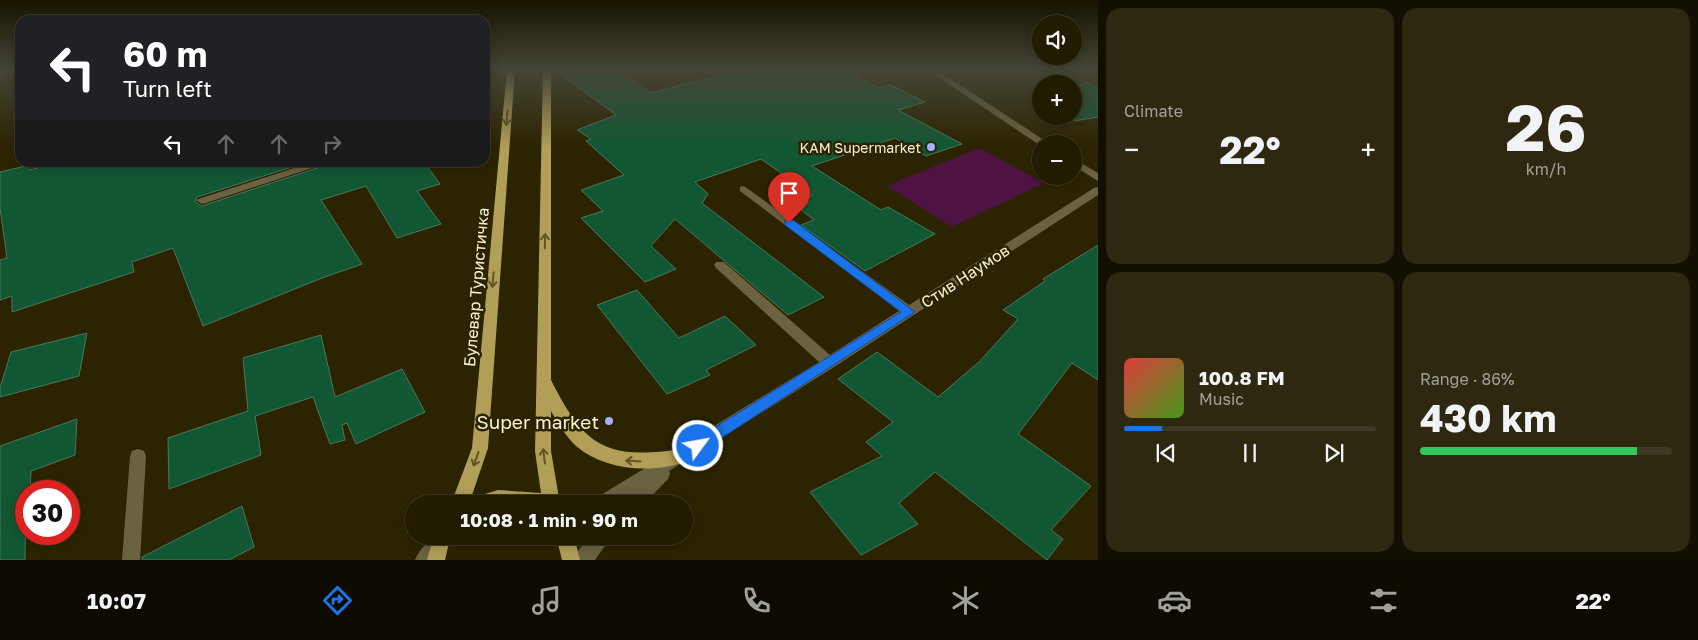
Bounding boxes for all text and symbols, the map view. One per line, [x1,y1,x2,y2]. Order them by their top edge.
map controls [1032,15,1082,185]
button: sound [1032,15,1082,65]
text: 60 m [123,33,207,75]
icon: left [40,35,105,100]
text: Turn left [123,75,212,102]
button: + [1032,75,1082,125]
text: 26 [1506,87,1586,165]
text: Climate [1124,101,1183,121]
one-way arrow [502,110,511,126]
text: 22° [1219,127,1281,172]
icon: left [159,130,187,158]
icon: ahead [212,130,240,158]
icon: ahead [265,130,293,158]
icon: right [318,130,346,158]
text: − [1124,133,1139,166]
text: + [1361,133,1376,166]
button: − [1032,135,1082,185]
place label: KAM Supermarket [799,139,921,156]
marker: KAM Supermarket [925,141,937,153]
text: km/h [1526,159,1566,179]
pin [768,172,810,223]
icon: arrive [775,179,803,207]
street label: Булевар Туристичка [459,207,493,367]
one-way arrow [540,233,550,249]
street label: Стив Наумов [917,240,1013,312]
one-way arrow [489,272,498,288]
text: 100.8 FM [1199,366,1285,389]
text: Range · 86% [1420,369,1514,389]
text: Music [1199,389,1244,409]
text: 430 km [1420,395,1556,440]
place label: Super market [477,410,599,433]
marker: Super market [603,415,615,427]
position arrow [671,419,723,471]
icon: previous [1152,439,1180,467]
icon: pause [1236,439,1264,467]
icon: next [1320,439,1348,467]
one-way arrow [539,448,549,464]
one-way arrow [471,451,480,466]
one-way arrow [626,457,642,466]
speed limit sign: 30 [15,480,80,545]
text: 10:08 · 1 min · 90 m [460,508,638,531]
icon: directions [320,583,355,618]
icon: music [529,583,564,618]
icon: phone [739,583,774,618]
icon: climate [948,583,983,618]
icon: car [1157,583,1192,618]
icon: filters [1366,583,1401,618]
text: 10:07 [87,587,146,614]
text: 22° [1575,587,1611,614]

